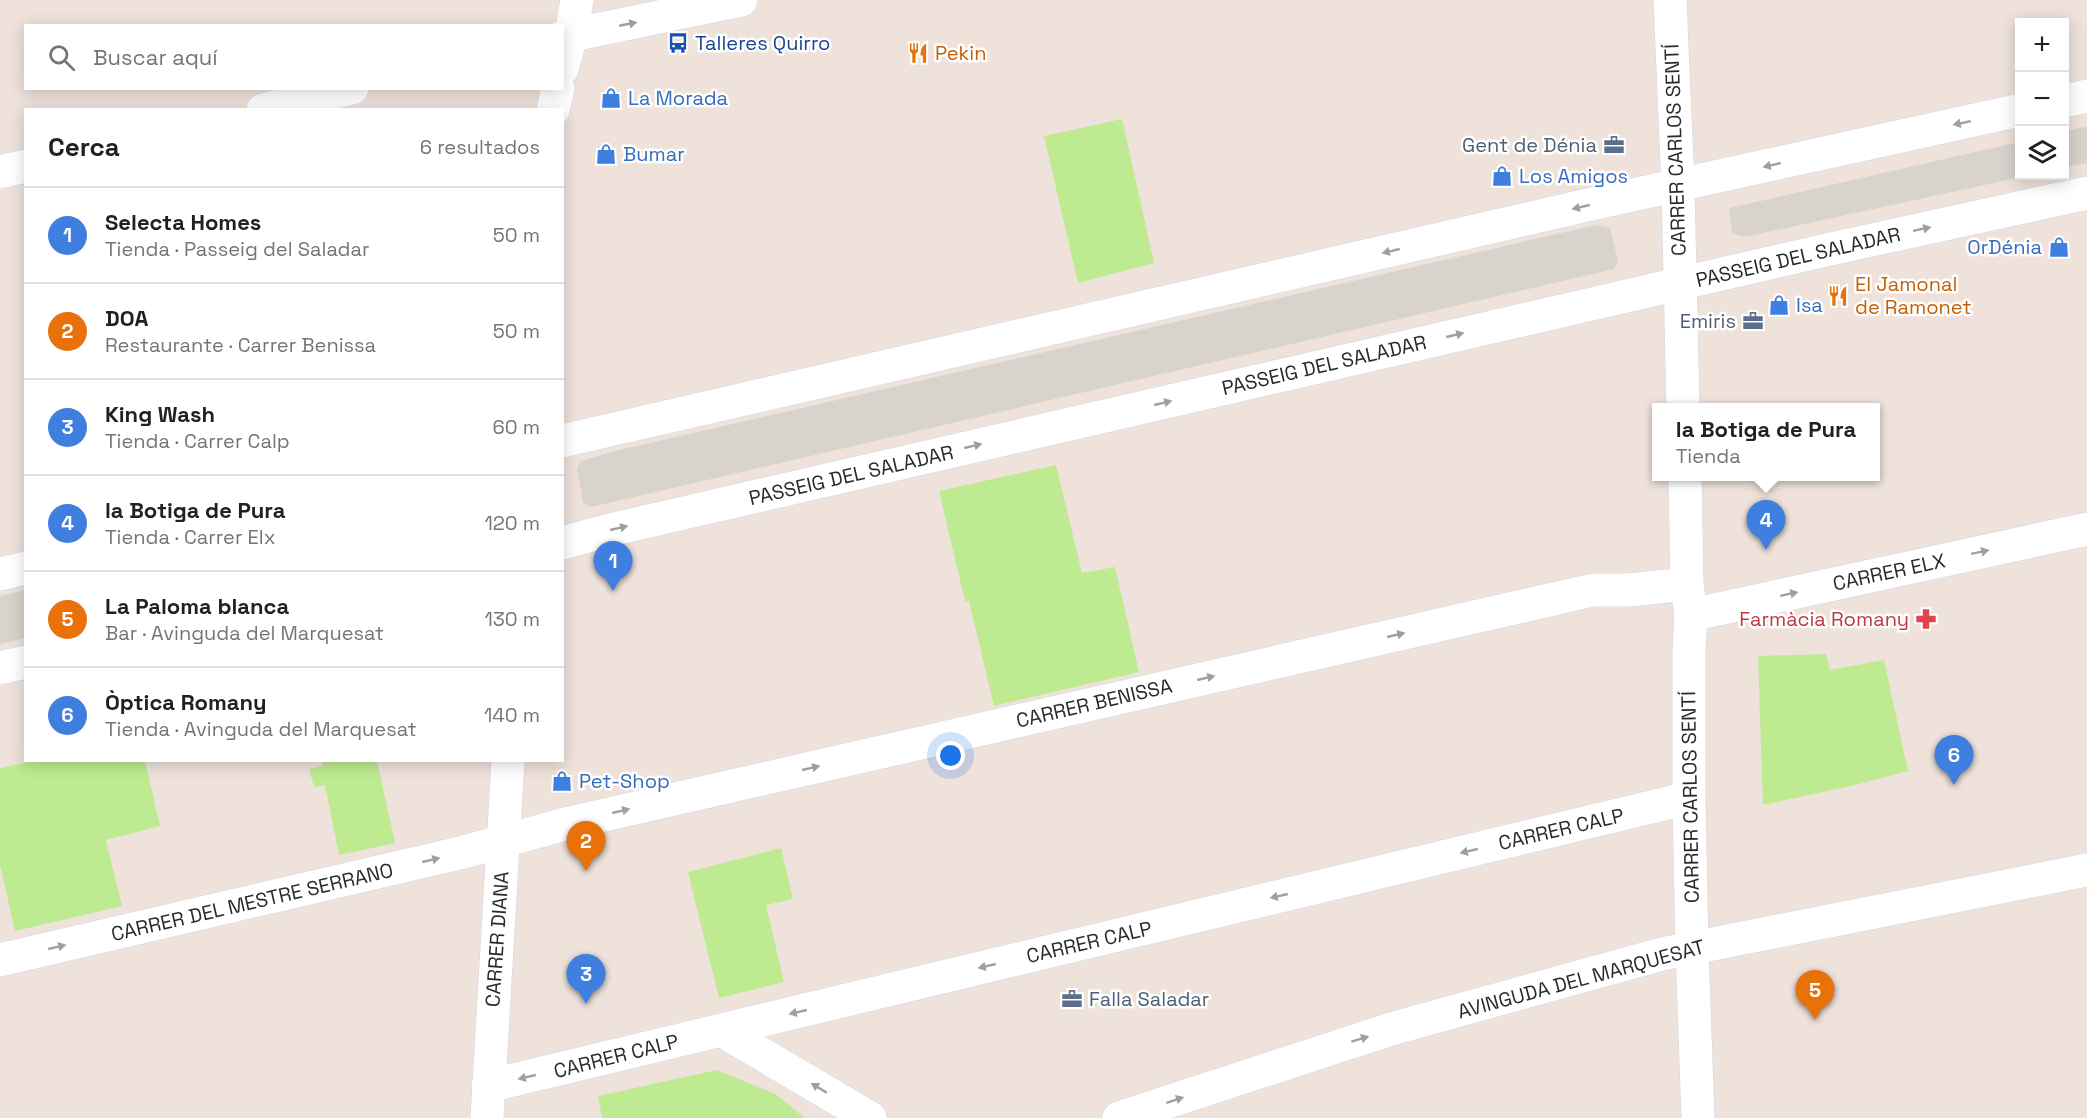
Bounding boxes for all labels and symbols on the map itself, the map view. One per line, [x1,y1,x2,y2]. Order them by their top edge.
one-way arrow [619,19,638,28]
place label: Talleres Quirro [695,30,830,56]
bus stop icon: Talleres Quirro [666,31,690,55]
place label: Pekin [935,40,986,66]
restaurant icon: Pekin [906,41,930,65]
street label: CARRER CARLOS SENTÍ [1658,43,1692,257]
place label: La Morada [628,85,728,111]
shop icon: La Morada [599,86,623,110]
one-way arrow [1953,119,1972,128]
place label: Gent de Dénia [1462,132,1597,158]
office icon: Gent de Dénia [1602,133,1626,157]
place label: Bumar [623,141,685,167]
shop icon: Bumar [594,142,618,166]
one-way arrow [1763,161,1781,171]
place label: Los Amigos [1519,163,1628,189]
shop icon: Los Amigos [1490,164,1514,188]
one-way arrow [1572,202,1591,212]
street label: PASSEIG DEL SALADAR [1693,221,1903,293]
one-way arrow [1913,224,1932,233]
place label: OrDénia [1967,234,2042,260]
shop icon: OrDénia [2047,235,2071,259]
one-way arrow [1382,246,1401,256]
place label: El Jamonal de Ramonet [1855,271,1971,320]
restaurant icon: El Jamonal de Ramonet [1826,284,1850,308]
place label: Isa [1796,292,1823,318]
shop icon: Isa [1767,293,1791,317]
place label: Emiris [1680,308,1736,334]
office icon: Emiris [1741,309,1765,333]
street label: PASSEIG DEL SALADAR [1219,329,1429,401]
one-way arrow [1446,330,1464,340]
one-way arrow [1154,397,1172,407]
street label: PASSEIG DEL SALADAR [746,439,956,511]
one-way arrow [964,441,982,451]
pin: 4 [1746,500,1786,550]
one-way arrow [610,523,629,532]
pin: 1 [594,542,632,591]
street label: CARRER ELX [1830,547,1948,597]
one-way arrow [1971,547,1990,556]
one-way arrow [1780,589,1799,599]
place label: Farmàcia Romany [1739,606,1909,632]
pharmacy icon: Farmàcia Romany [1914,607,1938,631]
one-way arrow [1387,629,1405,639]
street label: CARRER BENISSA [1013,672,1175,734]
one-way arrow [1197,673,1216,682]
street label: CARRER CARLOS SENTÍ [1675,691,1705,903]
pin: 6 [1934,736,1974,785]
your location [936,741,965,770]
one-way arrow [802,762,820,772]
place label: Pet-Shop [579,768,670,794]
shop icon: Pet-Shop [550,769,574,793]
street label: CARRER CALP [1496,802,1626,856]
one-way arrow [612,806,631,815]
pin: 2 [566,822,606,871]
one-way arrow [1460,846,1478,856]
one-way arrow [422,854,440,864]
street label: CARRER DEL MESTRE SERRANO [108,857,396,947]
street label: CARRER DIANA [479,870,515,1008]
one-way arrow [1270,892,1288,902]
street label: CARRER CALP [1024,915,1154,969]
street label: AVINGUDA DEL MARQUESAT [1455,933,1708,1025]
one-way arrow [48,942,67,951]
pin: 3 [566,954,606,1004]
one-way arrow [978,962,997,972]
pin: 5 [1796,970,1834,1020]
place label: Falla Saladar [1089,986,1209,1012]
office icon: Falla Saladar [1060,987,1084,1011]
one-way arrow [789,1007,807,1017]
street label: CARRER CALP [551,1028,681,1084]
one-way arrow [1351,1034,1369,1043]
one-way arrow [517,1073,536,1083]
one-way arrow [811,1083,827,1094]
one-way arrow [1166,1094,1184,1104]

